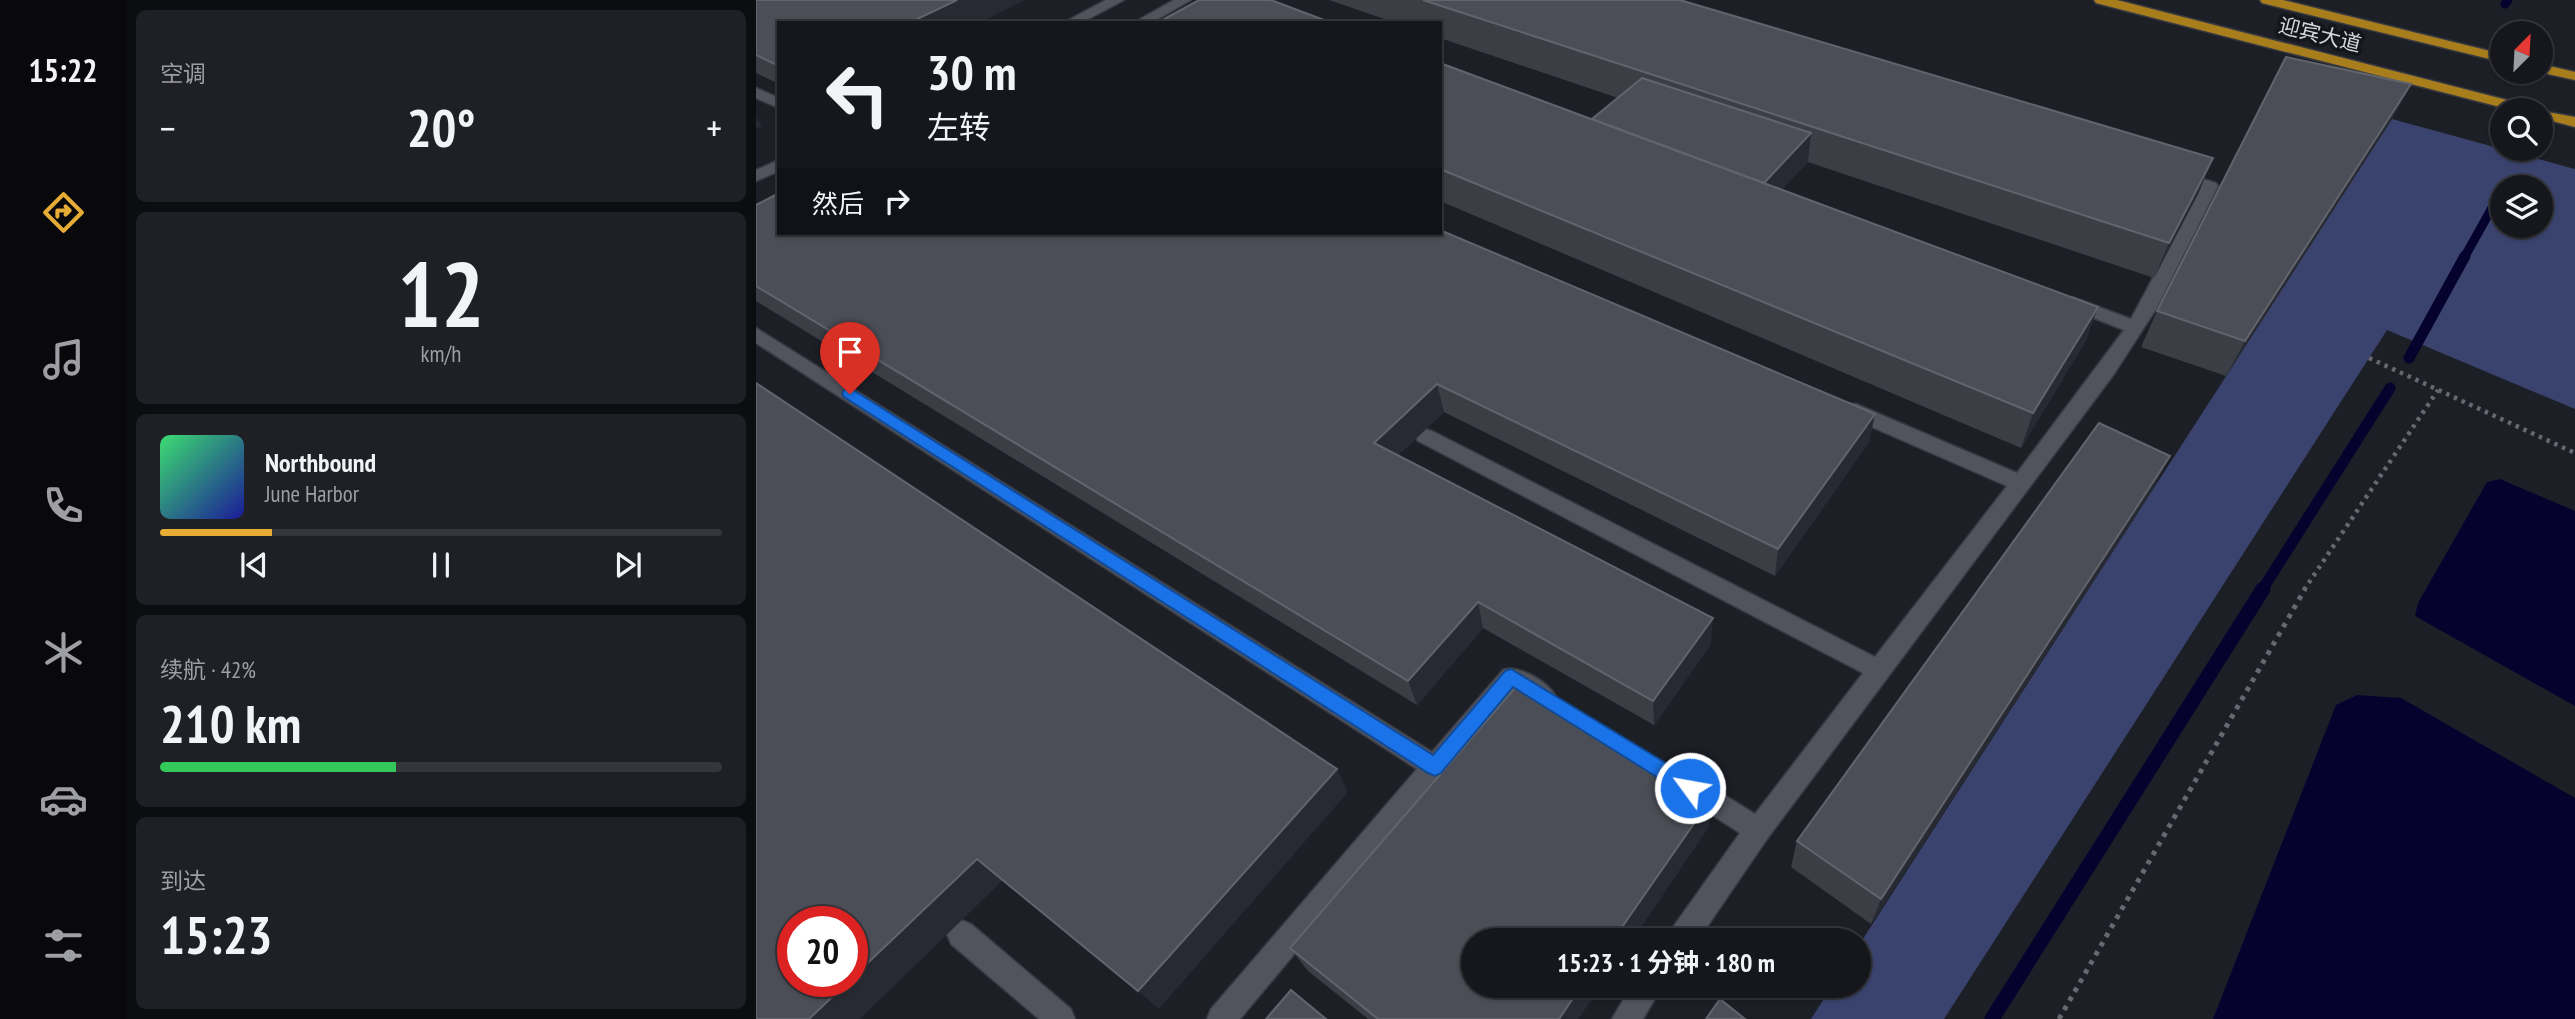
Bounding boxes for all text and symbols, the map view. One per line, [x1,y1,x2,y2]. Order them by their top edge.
street label: 迎宾大道 [2276,11,2364,58]
north arrow [2490,21,2553,84]
map controls [2490,21,2553,238]
text: 30 m [927,40,1016,104]
text: 15:22 [28,49,98,91]
icon: left [812,49,903,140]
text: 空调 [160,59,206,88]
text: 20° [407,94,475,161]
button: search [2490,98,2553,161]
text: − [160,103,176,152]
text: + [706,103,722,152]
text: 左转 [927,106,991,148]
button: layers [2490,175,2553,238]
icon: right [878,182,916,220]
text: 然后 [812,187,864,220]
icon: directions [39,188,88,237]
text: 12 [398,234,485,352]
pin [820,322,880,394]
icon: arrive [831,333,869,371]
icon: music [39,335,88,384]
text: km/h [421,339,461,368]
text: Northbound [265,446,376,479]
text: June Harbor [265,479,359,508]
icon: phone [39,481,88,530]
icon: previous [235,546,273,584]
icon: pause [422,546,460,584]
icon: next [609,546,647,584]
icon: climate [39,628,88,677]
text: 续航 · 42% [160,655,256,684]
text: 210 km [160,690,301,757]
position arrow [1653,751,1727,825]
icon: car [39,775,88,824]
text: 到达 [160,866,206,895]
text: 15:23 [160,901,272,968]
speed limit sign: 20 [777,906,868,997]
icon: filters [39,921,88,970]
text: 15:23 · 1 分钟 · 180 m [1557,946,1775,979]

